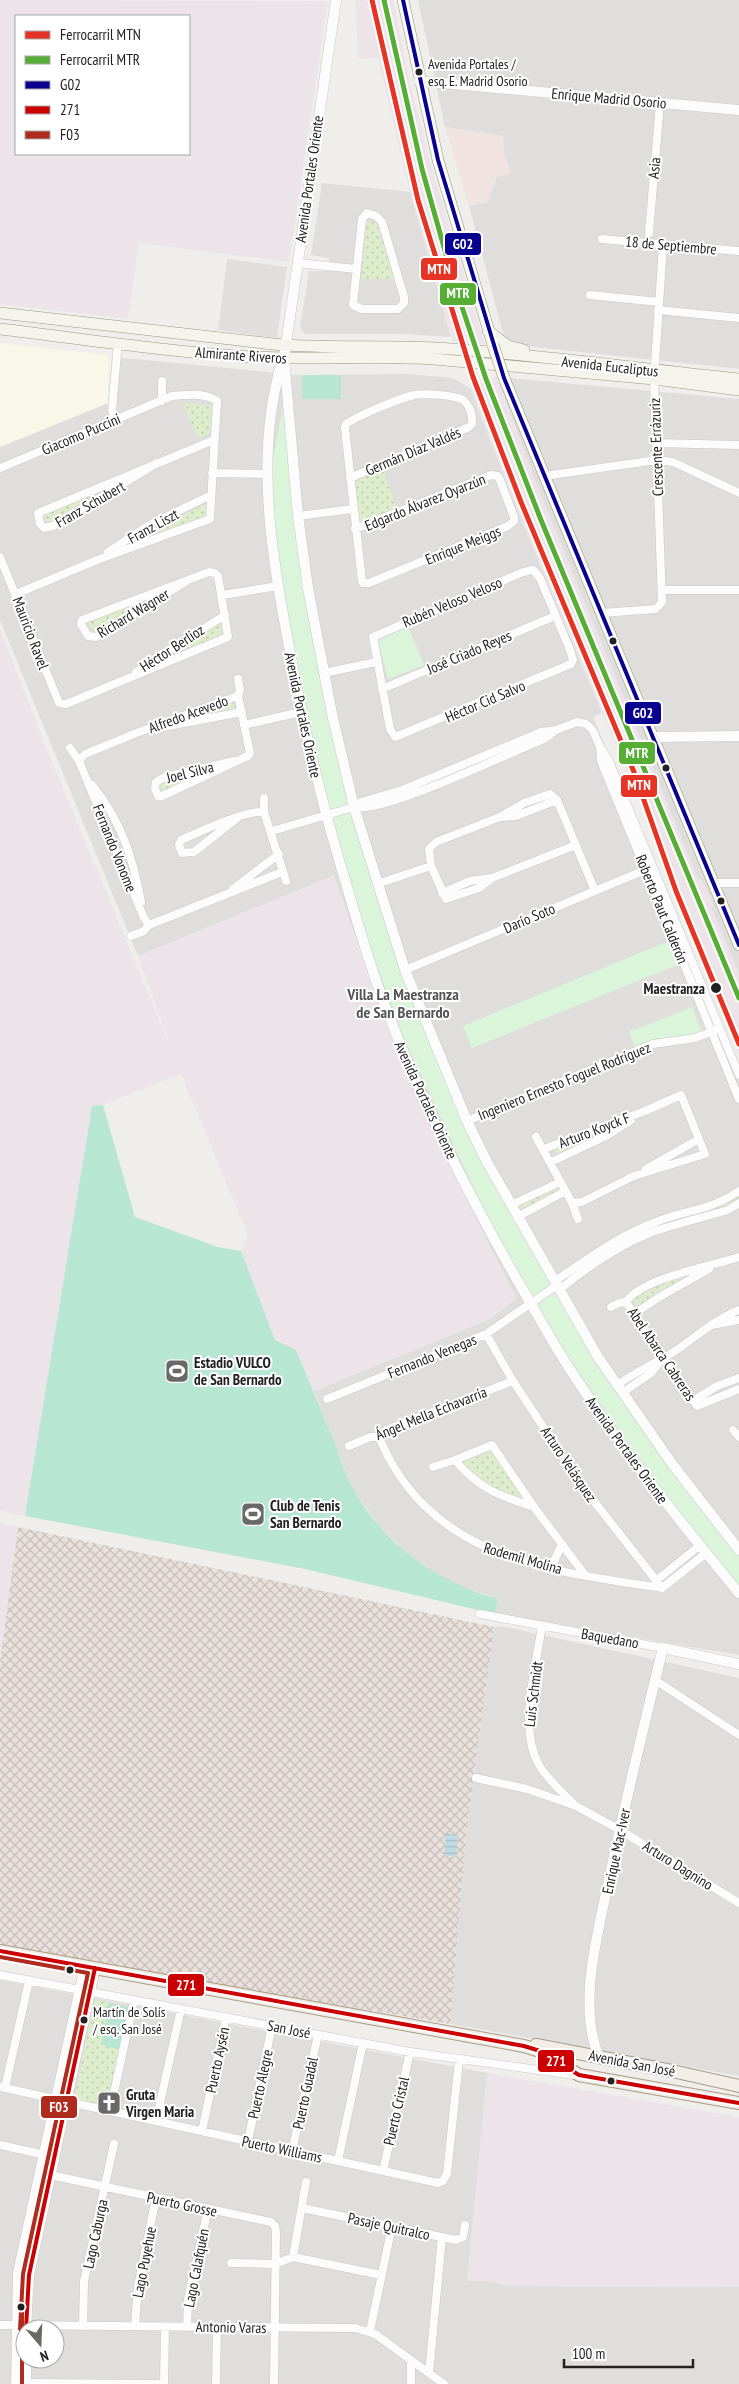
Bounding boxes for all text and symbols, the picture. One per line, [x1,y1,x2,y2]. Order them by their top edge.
legend [15,15,190,155]
text: Ferrocarril MTN [60,25,141,44]
text: Ferrocarril MTR [60,50,140,69]
place label: Avenida Portales / esq. E. Madrid Osorio [428,55,528,90]
marker: Avenida Portales / esq. E. Madrid Osorio [414,67,424,77]
text: G02 [60,75,81,94]
street label: Enrique Madrid Osorio [551,84,667,112]
text: 271 [60,100,80,119]
street label: Avenida Portales Oriente [291,114,327,244]
text: F03 [60,125,80,144]
street label: Asia [644,157,664,179]
line badge: G02 [444,232,482,256]
street label: 18 de Septiembre [624,232,718,258]
text: G02 [453,235,473,253]
line badge: MTN [420,257,458,281]
text: MTN [427,260,451,278]
line badge: MTR [439,282,477,306]
text: MTR [447,284,469,302]
street label: Almirante Riveros [195,342,287,368]
street label: Avenida Eucaliptus [561,351,659,381]
street label: Crescente Errázuriz [645,397,667,497]
street label: Giacomo Puccini [39,409,123,459]
street label: Germán Díaz Valdés [362,422,464,480]
street label: Edgardo Álvarez Oyarzún [362,469,488,535]
street label: Franz Schubert [52,476,128,532]
street label: Franz Liszt [124,504,182,548]
street label: Enrique Meiggs [422,521,504,569]
street label: Rubén Veloso Veloso [399,572,505,632]
street label: Richard Wagner [93,584,173,642]
street label: Mauricio Ravel [8,594,54,673]
street label: Héctor Berlioz [136,620,208,676]
street label: José Criado Reyes [423,626,514,679]
unlabelled marker [608,636,618,646]
street label: Avenida Portales Oriente [280,650,326,780]
street label: Héctor Cid Salvo [442,676,528,726]
street label: Alfredo Acevedo [146,691,230,737]
line badge: G02 [624,701,662,725]
text: G02 [633,704,653,722]
line badge: MTR [618,741,656,765]
text: MTR [626,744,648,762]
street label: Joel Silva [163,757,216,787]
unlabelled marker [661,763,671,773]
line badge: MTN [620,774,658,798]
text: MTN [627,776,651,794]
street label: Fernando Vonome [89,801,141,895]
street label: Roberto Paut Calderón [631,852,693,966]
unlabelled marker [716,896,726,906]
street label: Darío Soto [500,899,558,937]
place label: Maestranza [644,979,705,998]
marker: Maestranza [709,981,723,995]
district label: Villa La Maestranza de San Bernardo [346,984,459,1022]
street label: Avenida Portales Oriente [390,1038,462,1162]
street label: Ingeniero Ernesto Foguel Rodríguez [475,1038,653,1124]
street label: Arturo Koyck F [556,1108,632,1152]
street label: Abel Abarca Cabreras [624,1304,700,1404]
street label: Fernando Venegas [385,1330,479,1382]
place label: Estadio VULCO de San Bernardo [194,1353,282,1389]
sports icon: Estadio VULCO de San Bernardo [164,1358,190,1384]
street label: Ángel Mella Echavarría [372,1382,490,1444]
street label: Avenida Portales Oriente [582,1393,672,1507]
street label: Arturo Velásquez [537,1423,601,1505]
place label: Club de Tenis San Bernardo [270,1496,342,1532]
sports icon: Club de Tenis San Bernardo [240,1501,266,1527]
street label: Rodemil Molina [482,1538,564,1578]
street label: Baquedano [580,1624,640,1652]
street label: Luis Schmidt [520,1660,546,1728]
street label: Enrique Mac-Iver [598,1806,635,1896]
street label: Arturo Dagnino [639,1836,717,1894]
unlabelled marker [65,1965,75,1975]
line badge: 271 [167,1973,205,1997]
text: 271 [176,1976,196,1994]
place label: Martín de Solís / esq. San José [92,2003,166,2038]
marker: Martín de Solís / esq. San José [79,2015,89,2025]
street label: San José [266,2016,312,2042]
street label: Puerto Aysén [201,2025,233,2095]
street label: Avenida San José [587,2045,677,2081]
street label: Puerto Alegre [243,2048,277,2120]
line badge: 271 [537,2049,575,2073]
text: 271 [546,2052,566,2070]
street label: Puerto Guadal [288,2055,322,2131]
street label: Puerto Cristal [379,2074,413,2147]
unlabelled marker [606,2076,616,2086]
place label: Gruta Virgen Maria [125,2085,194,2121]
church icon: Gruta Virgen Maria [96,2090,122,2116]
line badge: F03 [40,2095,78,2119]
text: F03 [49,2098,69,2116]
street label: Puerto Williams [240,2131,324,2167]
street label: Puerto Grosse [145,2187,219,2221]
street label: Lago Caburga [78,2198,112,2270]
street label: Pasaje Quitralco [346,2208,432,2244]
street label: Lago Puyehue [128,2225,160,2299]
street label: Lago Calafquén [179,2227,213,2309]
unlabelled marker [16,2302,26,2312]
street label: Antonio Varas [195,2317,267,2337]
north arrow [15,2319,65,2369]
scale bar [564,2336,693,2368]
text: 100 m [572,2344,605,2363]
text: N [38,2347,51,2366]

